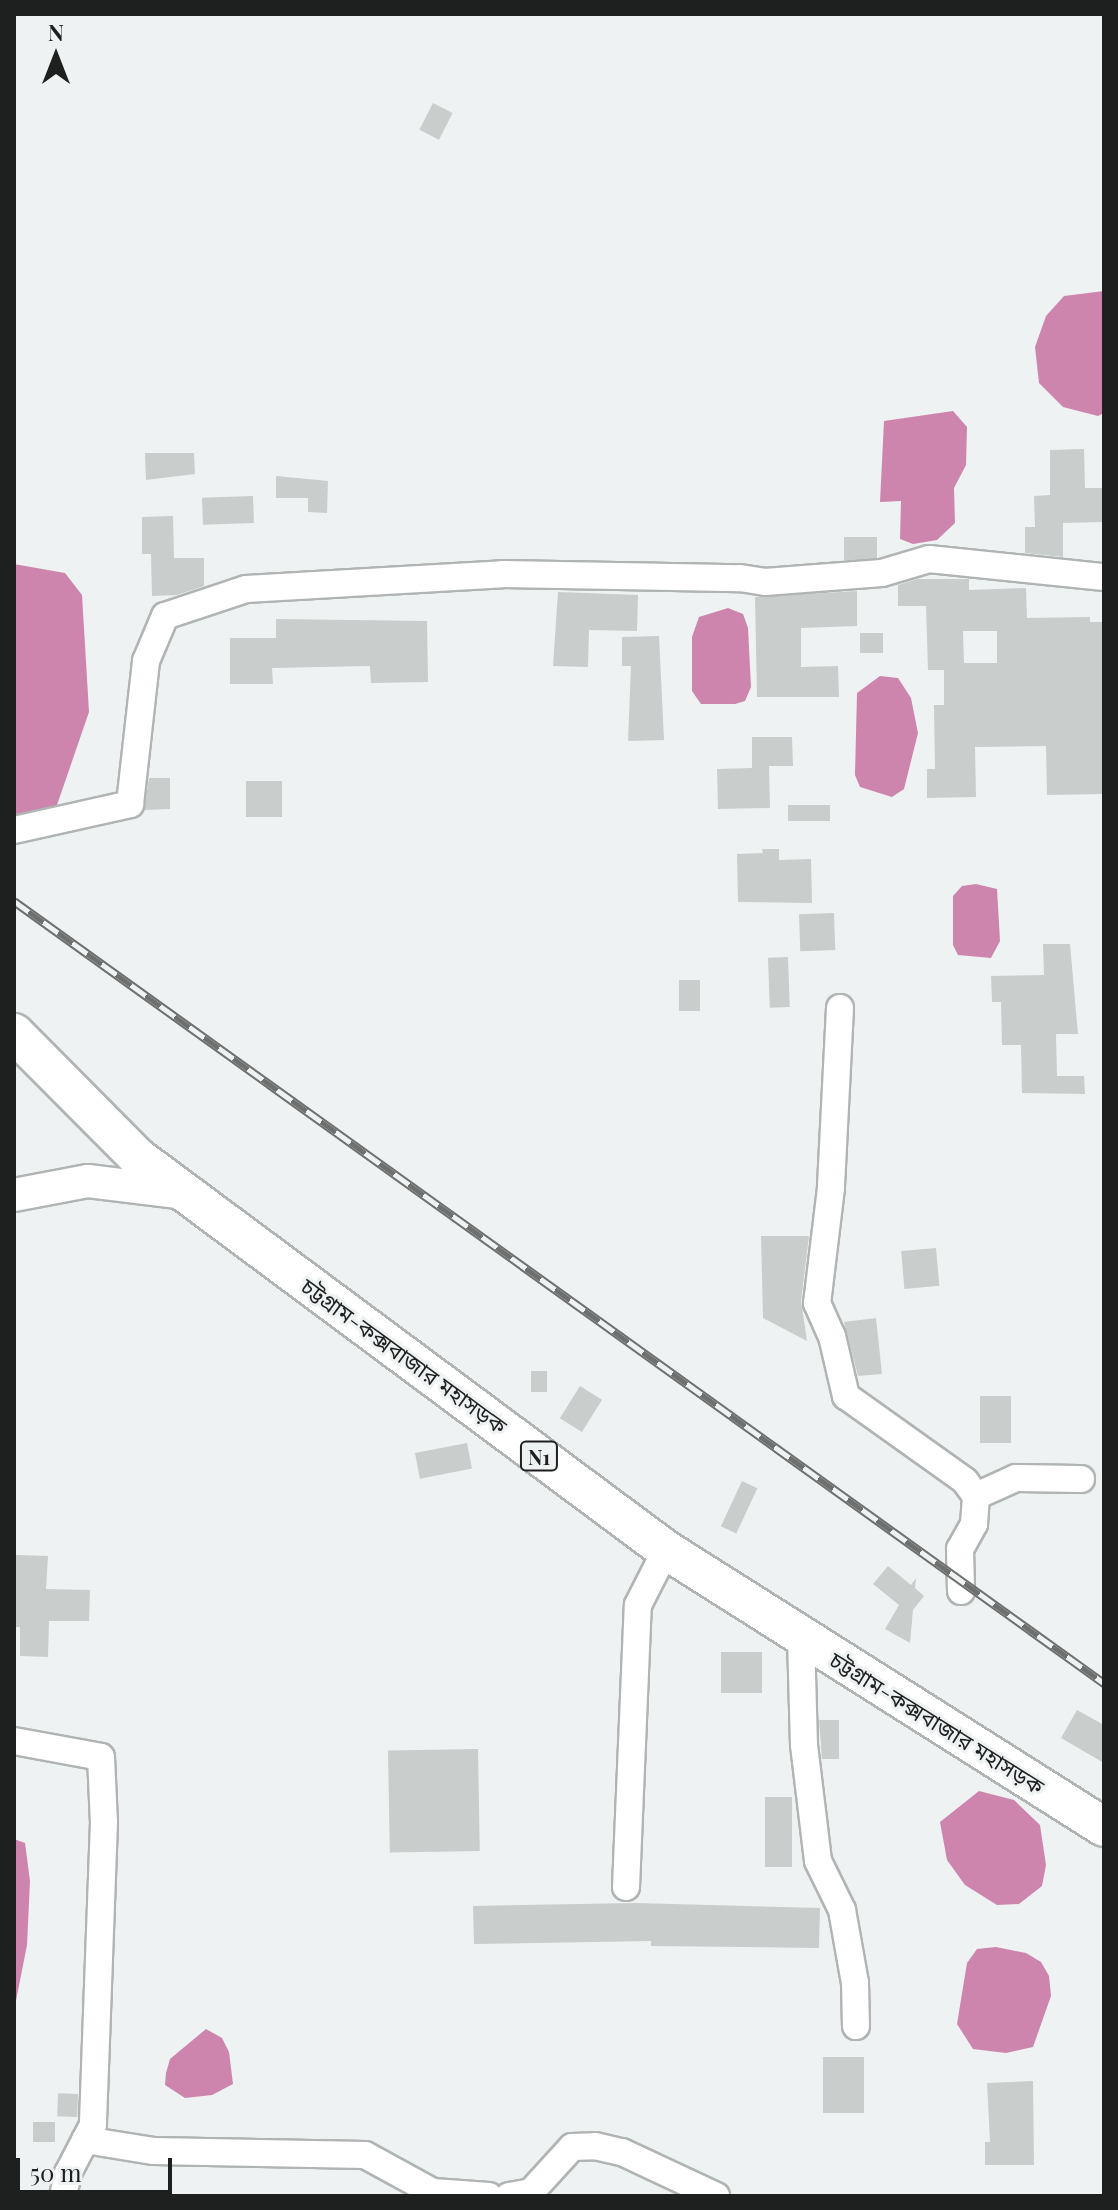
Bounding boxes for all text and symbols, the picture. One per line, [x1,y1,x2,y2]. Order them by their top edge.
north arrow [16,16,96,96]
text: N [48,17,64,47]
street label: চট্টগ্রাম-কক্সবাজার মহাসড়ক [296,1273,512,1439]
road number: N1 [519,1440,559,1472]
street label: চট্টগ্রাম-কক্সবাজার মহাসড়ক [825,1646,1049,1800]
scale bar [20,2142,176,2192]
text: 50 m [30,2156,82,2188]

